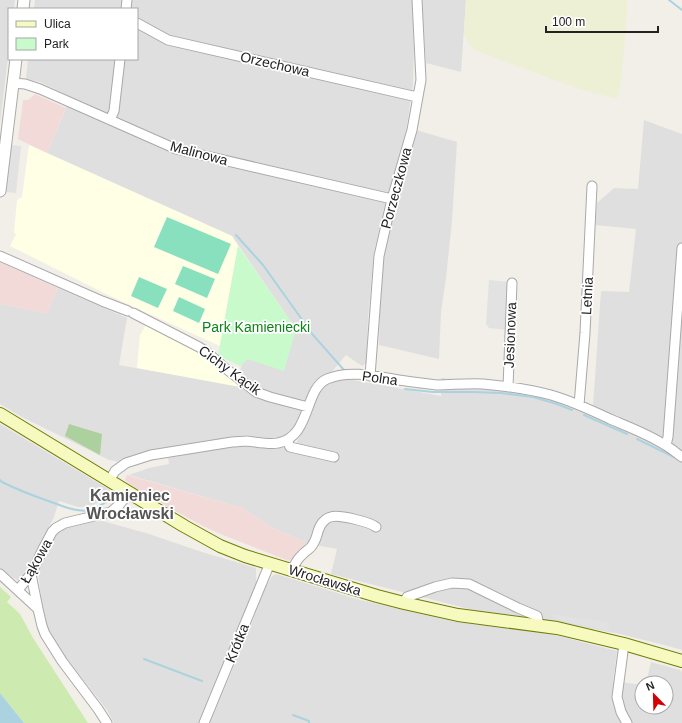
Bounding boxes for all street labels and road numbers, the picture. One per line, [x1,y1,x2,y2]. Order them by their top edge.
street label: Orzechowa [239,48,312,80]
street label: Malinowa [168,138,230,168]
street label: Porzeczkowa [377,146,415,230]
street label: Letnia [578,276,596,315]
street label: Jesionowa [501,301,519,368]
street label: Cichy Kącik [196,342,265,399]
street label: Polna [361,368,399,388]
street label: Łąkowa [17,536,55,586]
street label: Wrocławska [287,561,364,599]
street label: Krótka [222,621,252,665]

